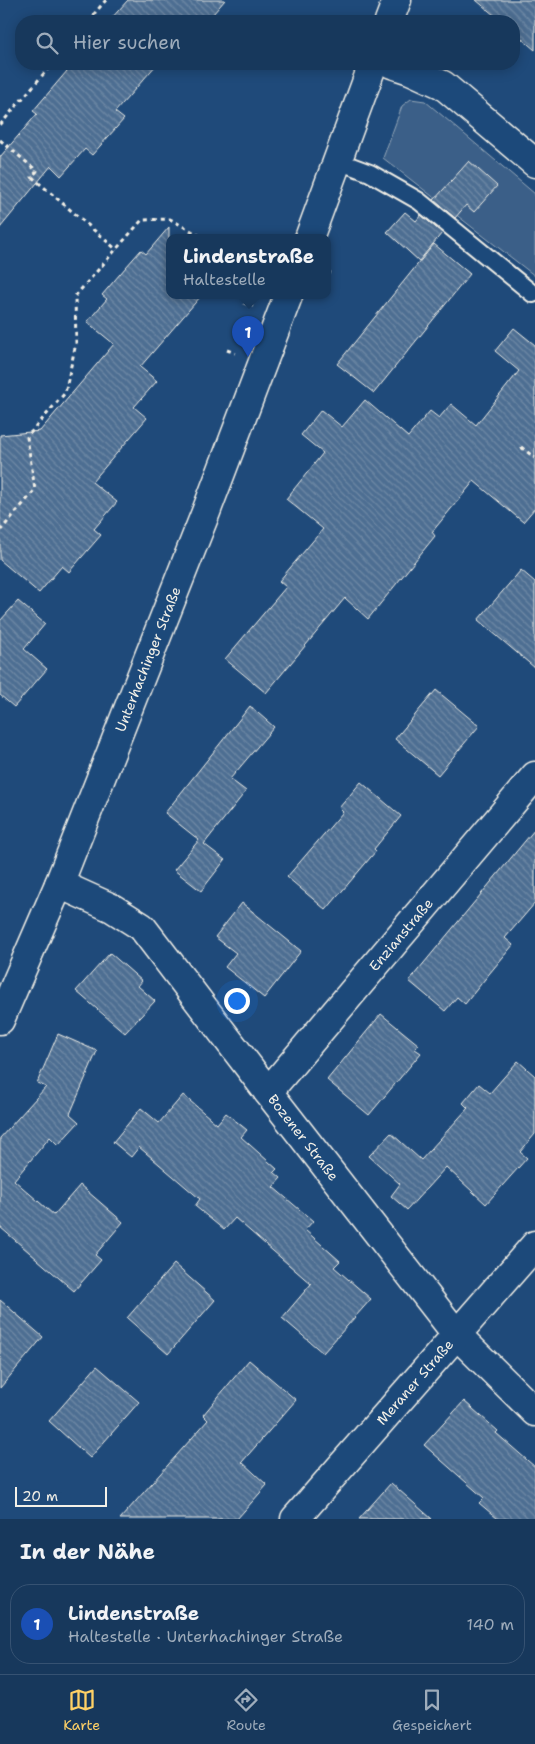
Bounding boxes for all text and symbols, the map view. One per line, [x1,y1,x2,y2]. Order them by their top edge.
search box [15,15,520,70]
icon: search [33,29,61,57]
text: Hier suchen [73,30,181,55]
popup [166,234,331,299]
text: Lindenstraße [183,244,314,269]
text: Haltestelle [183,269,266,290]
pin: 1 [232,316,264,357]
street label: Unterhachinger Straße [111,584,185,734]
street label: Enzianstraße [365,894,437,975]
your location [224,988,250,1014]
street label: Bozener Straße [264,1091,343,1185]
street label: Meraner Straße [373,1335,457,1429]
scale bar [15,1484,108,1507]
text: 20 m [22,1487,58,1505]
text: In der Nähe [20,1538,155,1566]
text: Lindenstraße [68,1601,199,1626]
text: 1 [33,1614,41,1635]
text: 140 m [467,1614,514,1635]
text: Haltestelle · Unterhachinger Straße [68,1626,343,1647]
tab: Karte [63,1686,100,1734]
tab: Route [226,1686,266,1734]
tab: Gespeichert [392,1686,472,1734]

